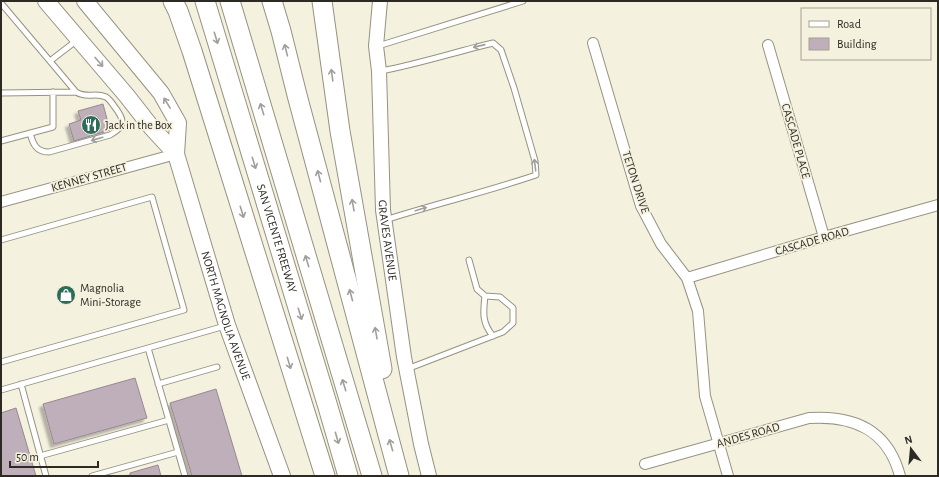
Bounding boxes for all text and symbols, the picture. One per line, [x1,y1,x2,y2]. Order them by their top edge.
legend [801,8,931,60]
text: Road [837,18,861,30]
one-way arrow [213,32,220,45]
text: Building [837,38,877,50]
one-way arrow [473,43,486,50]
one-way arrow [281,44,289,57]
one-way arrow [95,57,104,67]
one-way arrow [328,69,336,82]
one-way arrow [163,97,171,109]
street label: CASCADE PLACE [780,102,813,180]
one-way arrow [258,103,265,116]
restaurant icon: Jack in the Box [80,114,102,136]
place label: Jack in the Box [105,119,172,131]
one-way arrow [90,136,103,143]
street label: TETON DRIVE [620,149,652,215]
one-way arrow [251,156,258,169]
one-way arrow [531,159,539,172]
street label: KENNEY STREET [50,160,128,194]
one-way arrow [314,169,322,182]
street label: SAN VICENTE FREEWAY [255,183,299,295]
one-way arrow [349,199,357,212]
street label: GRAVES AVENUE [377,200,399,282]
one-way arrow [415,205,428,212]
one-way arrow [239,206,246,219]
street label: CASCADE ROAD [774,225,851,257]
street label: NORTH MAGNOLIA AVENUE [199,250,253,382]
one-way arrow [303,254,310,267]
place label: Magnolia Mini-Storage [80,282,141,308]
shop icon: Magnolia Mini-Storage [55,284,77,306]
one-way arrow [346,289,354,302]
one-way arrow [297,307,304,320]
one-way arrow [371,327,379,340]
one-way arrow [286,357,294,369]
one-way arrow [340,379,347,392]
street label: ANDES ROAD [715,420,781,450]
north arrow [891,429,931,469]
one-way arrow [334,432,341,445]
text: N [903,434,914,446]
one-way arrow [387,439,394,452]
scale bar [10,443,98,469]
text: 50 m [16,451,39,463]

